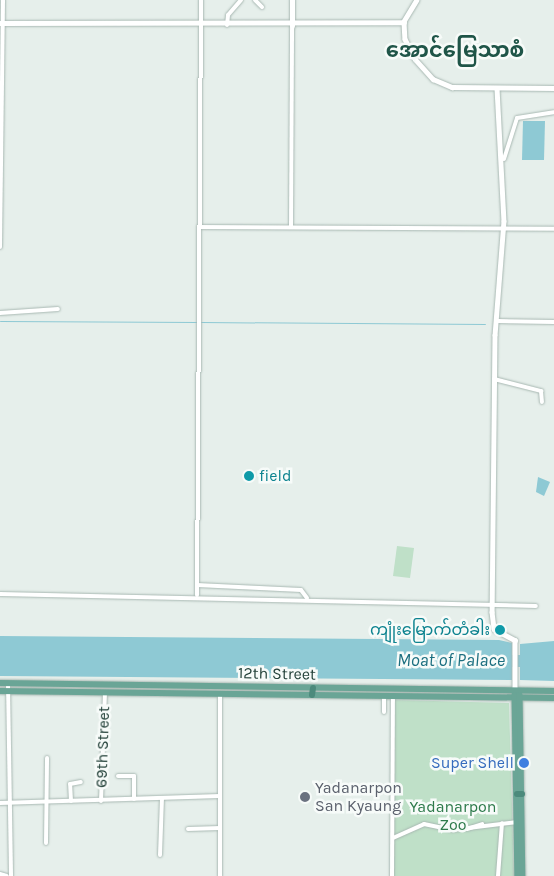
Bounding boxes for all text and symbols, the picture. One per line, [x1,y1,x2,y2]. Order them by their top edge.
district label: အောင်မြေသာစံ [386,37,524,63]
place label: field [259,466,291,486]
marker: field [243,470,255,482]
place label: ကျုံးမြောက်တံခါး [370,620,490,640]
marker: ကျုံးမြောက်တံခါး [494,624,506,636]
water label: Moat of Palace [397,649,505,671]
street label: 12th Street [238,664,316,684]
street label: 69th Street [92,706,114,788]
place label: Super Shell [431,753,514,773]
marker: Super Shell [518,757,530,769]
place label: Yadanarpon San Kyaung [315,778,402,816]
marker: Yadanarpon San Kyaung [299,791,311,803]
park label: Yadanarpon Zoo [410,797,496,835]

